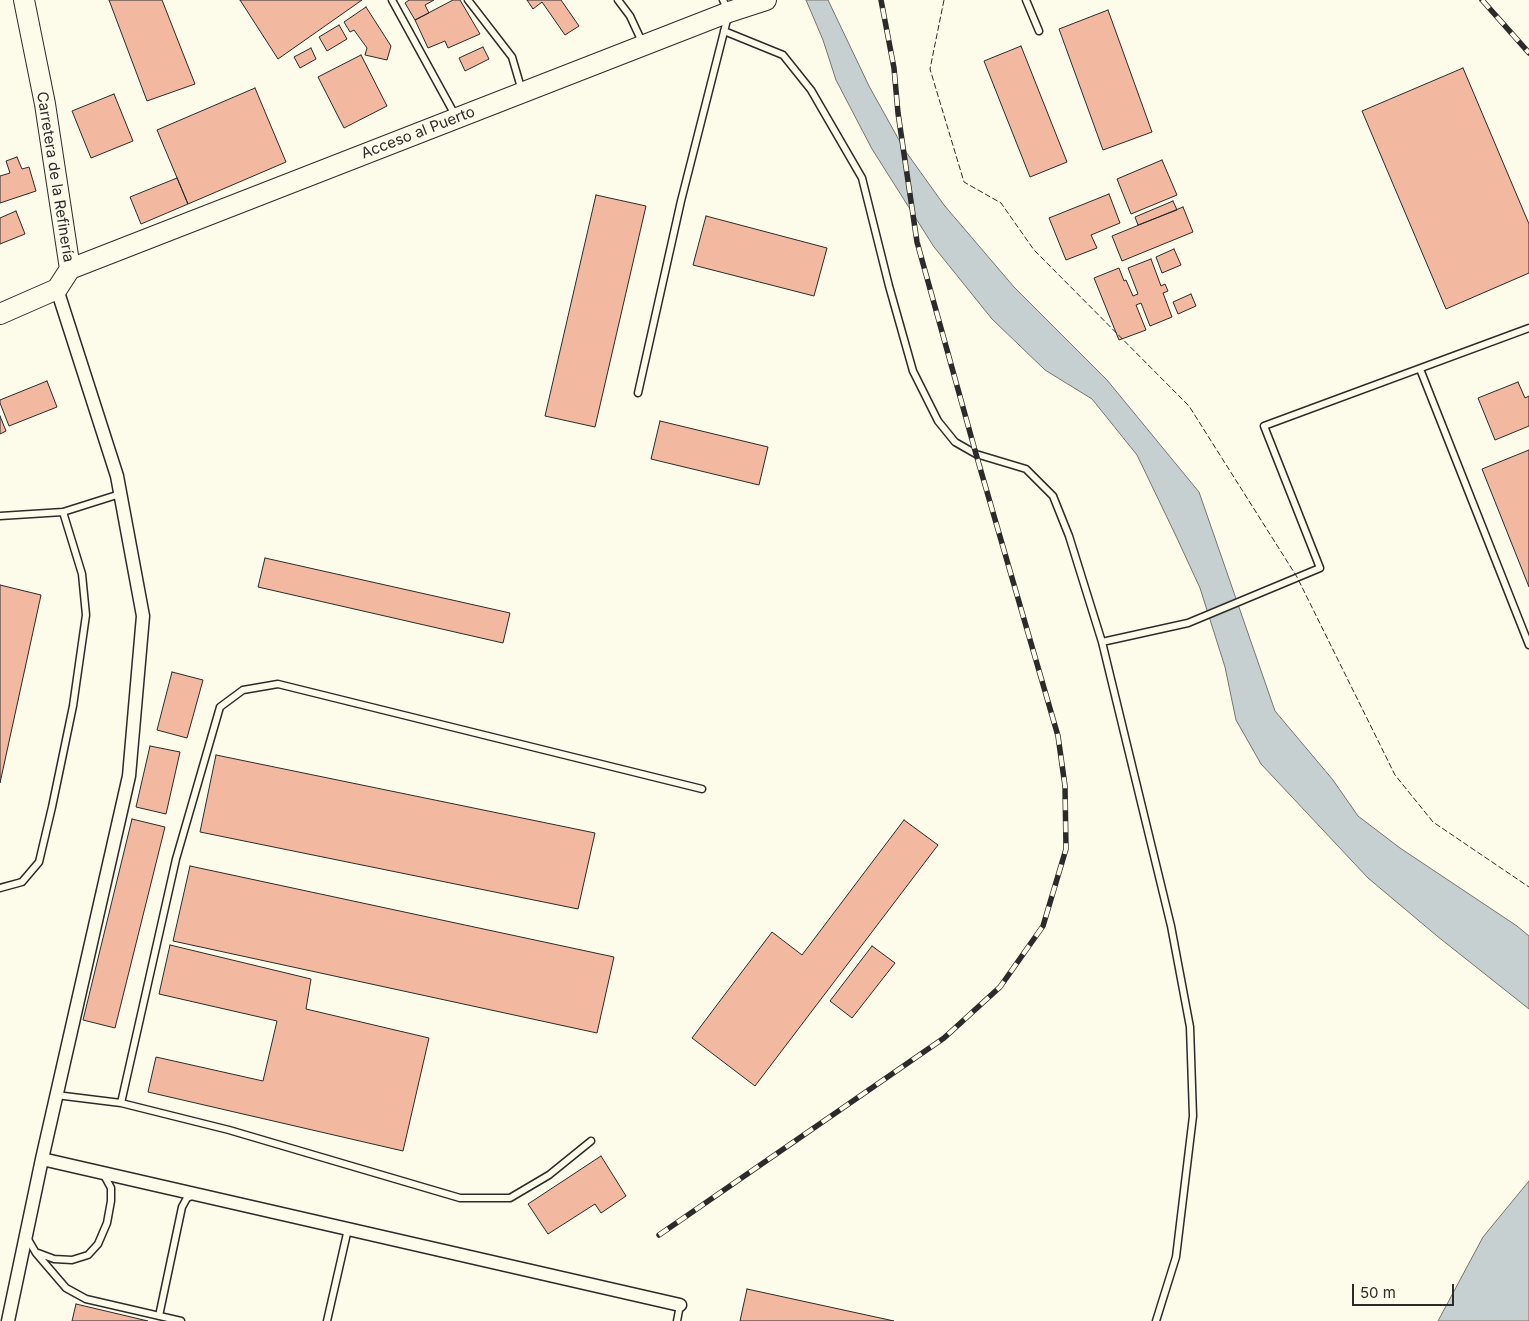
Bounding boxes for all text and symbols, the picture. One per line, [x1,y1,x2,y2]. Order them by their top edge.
street label: Carretera de la Refinería [33,90,77,264]
street label: Acceso al Puerto [359,103,477,163]
scale bar [1354,1274,1456,1306]
text: 50 m [1360,1283,1396,1302]

